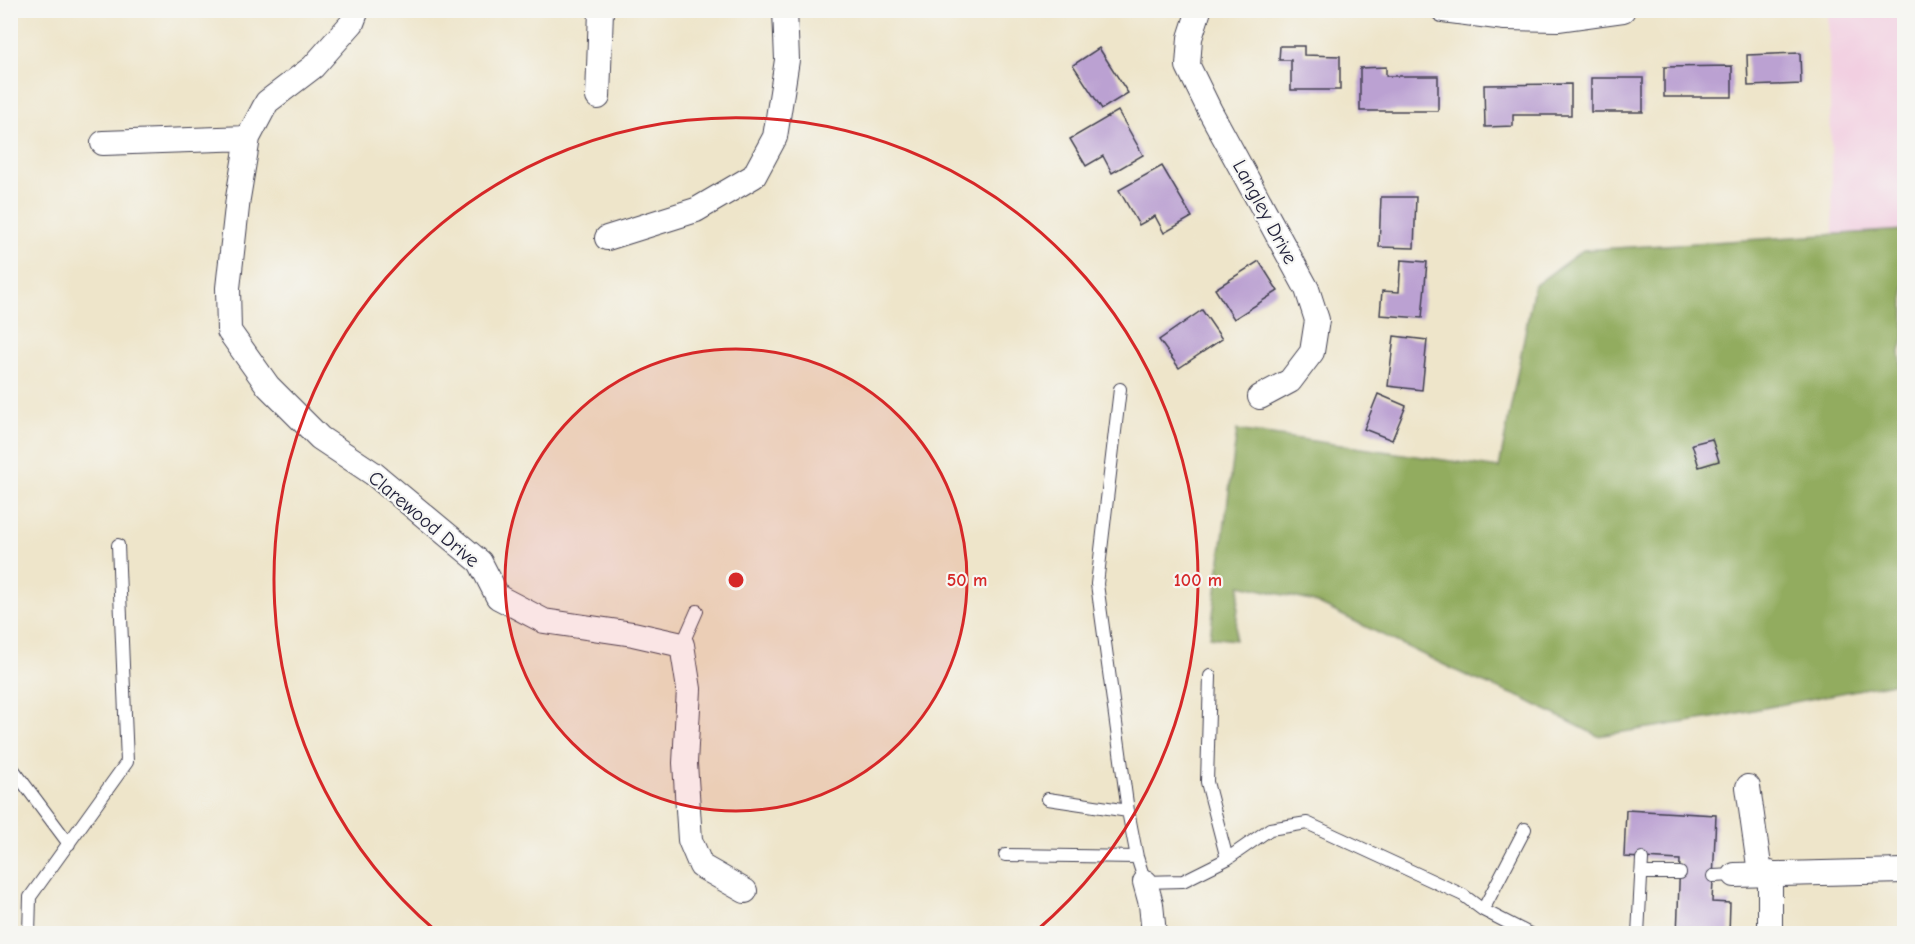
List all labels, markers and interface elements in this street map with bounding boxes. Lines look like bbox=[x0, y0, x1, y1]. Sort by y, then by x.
street label: Langley Drive bbox=[1228, 156, 1302, 268]
street label: Clarewood Drive bbox=[364, 466, 484, 572]
centre of rings bbox=[726, 570, 746, 590]
text: 50 m bbox=[947, 570, 987, 591]
text: 100 m bbox=[1174, 570, 1222, 591]

